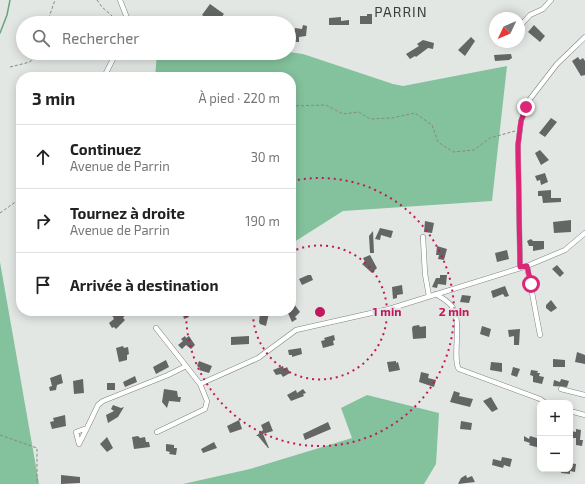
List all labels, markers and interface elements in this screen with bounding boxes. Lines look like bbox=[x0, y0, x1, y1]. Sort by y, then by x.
district label: PARRIN bbox=[374, 3, 428, 20]
north arrow bbox=[489, 12, 525, 48]
search box bbox=[16, 16, 296, 60]
icon: search bbox=[30, 27, 52, 49]
text: Rechercher bbox=[62, 29, 139, 47]
text: 3 min bbox=[32, 88, 75, 108]
text: À pied · 220 m bbox=[199, 90, 280, 106]
route end bbox=[517, 98, 535, 116]
text: Continuez bbox=[70, 140, 141, 158]
icon: ahead bbox=[32, 146, 54, 168]
text: 30 m bbox=[251, 149, 280, 165]
text: Avenue de Parrin bbox=[70, 158, 170, 174]
text: Tournez à droite bbox=[70, 204, 185, 222]
icon: right bbox=[32, 210, 54, 232]
text: 190 m bbox=[245, 213, 280, 229]
text: Avenue de Parrin bbox=[70, 222, 170, 238]
icon: arrive bbox=[32, 274, 54, 296]
route start bbox=[522, 275, 540, 293]
text: Arrivée à destination bbox=[70, 276, 218, 294]
text: 1 min bbox=[373, 304, 401, 318]
text: 2 min bbox=[439, 304, 469, 318]
centre of rings bbox=[313, 305, 327, 319]
map controls bbox=[537, 400, 573, 472]
button: + bbox=[537, 400, 573, 436]
button: − bbox=[537, 436, 573, 472]

